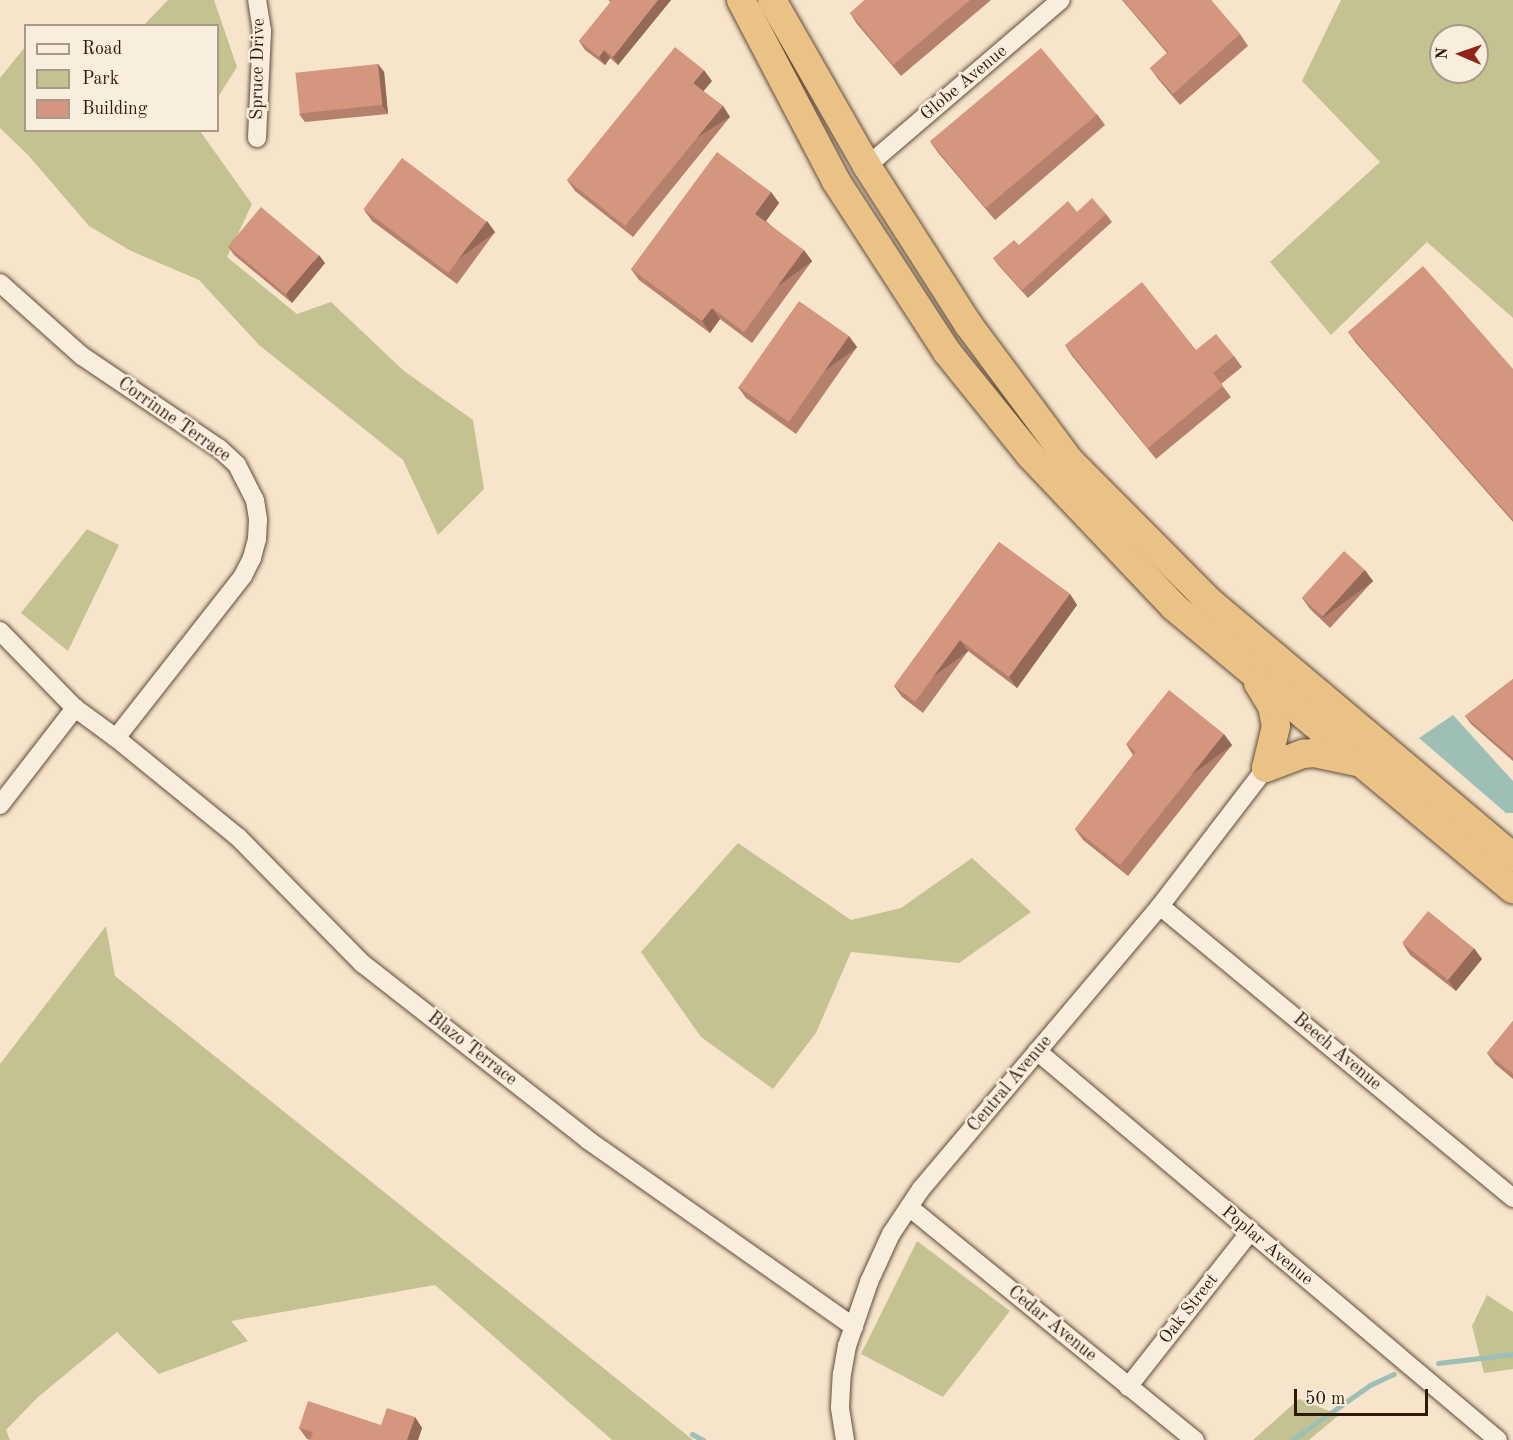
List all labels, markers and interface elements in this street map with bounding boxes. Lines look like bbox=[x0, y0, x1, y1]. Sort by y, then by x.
street label: Spruce Drive bbox=[246, 18, 270, 120]
legend bbox=[24, 24, 219, 132]
north arrow bbox=[1429, 24, 1489, 84]
text: Road bbox=[82, 40, 122, 58]
street label: Globe Avenue bbox=[916, 41, 1012, 125]
text: N bbox=[1435, 47, 1451, 60]
text: Park bbox=[82, 70, 119, 88]
text: Building bbox=[82, 100, 147, 118]
street label: Corrinne Terrace bbox=[113, 373, 235, 467]
street label: Blazo Terrace bbox=[423, 1007, 521, 1091]
street label: Beech Avenue bbox=[1288, 1009, 1386, 1095]
street label: Central Avenue bbox=[963, 1031, 1057, 1137]
street label: Poplar Avenue bbox=[1217, 1201, 1317, 1291]
street label: Oak Street bbox=[1155, 1269, 1223, 1349]
street label: Cedar Avenue bbox=[1003, 1282, 1101, 1366]
scale bar bbox=[1297, 1377, 1430, 1415]
text: 50 m bbox=[1305, 1390, 1345, 1408]

